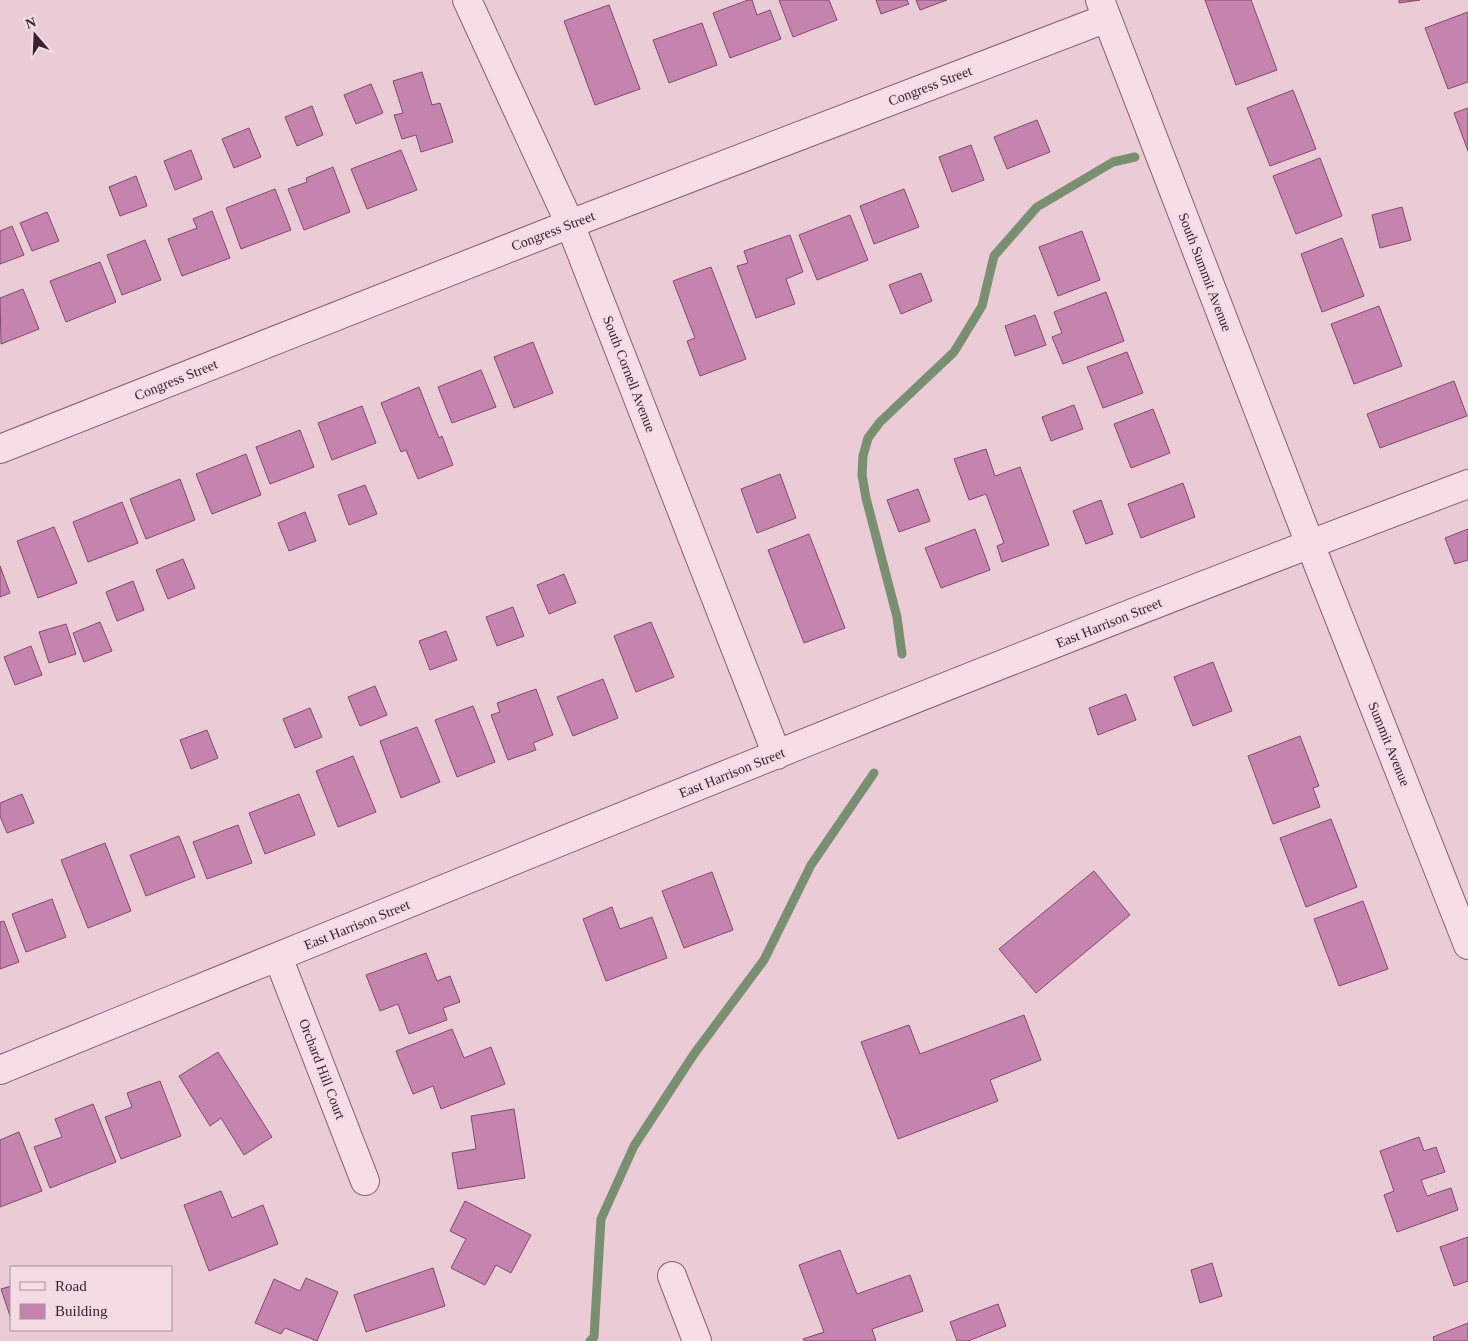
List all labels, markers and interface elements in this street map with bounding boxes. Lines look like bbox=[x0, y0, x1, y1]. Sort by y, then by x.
north arrow bbox=[10, 10, 60, 60]
text: N bbox=[24, 14, 38, 32]
street label: Congress Street bbox=[886, 63, 974, 109]
street label: Congress Street bbox=[509, 208, 597, 254]
street label: South Summit Avenue bbox=[1175, 211, 1235, 333]
street label: South Cornell Avenue bbox=[600, 314, 658, 434]
street label: Congress Street bbox=[132, 356, 220, 403]
street label: East Harrison Street bbox=[1054, 595, 1164, 651]
street label: Summit Avenue bbox=[1365, 700, 1413, 788]
street label: East Harrison Street bbox=[677, 745, 787, 801]
street label: East Harrison Street bbox=[302, 897, 412, 953]
street label: Orchard Hill Court bbox=[296, 1017, 348, 1122]
legend bbox=[10, 1266, 172, 1331]
text: Road bbox=[55, 1278, 87, 1294]
text: Building bbox=[55, 1303, 108, 1319]

